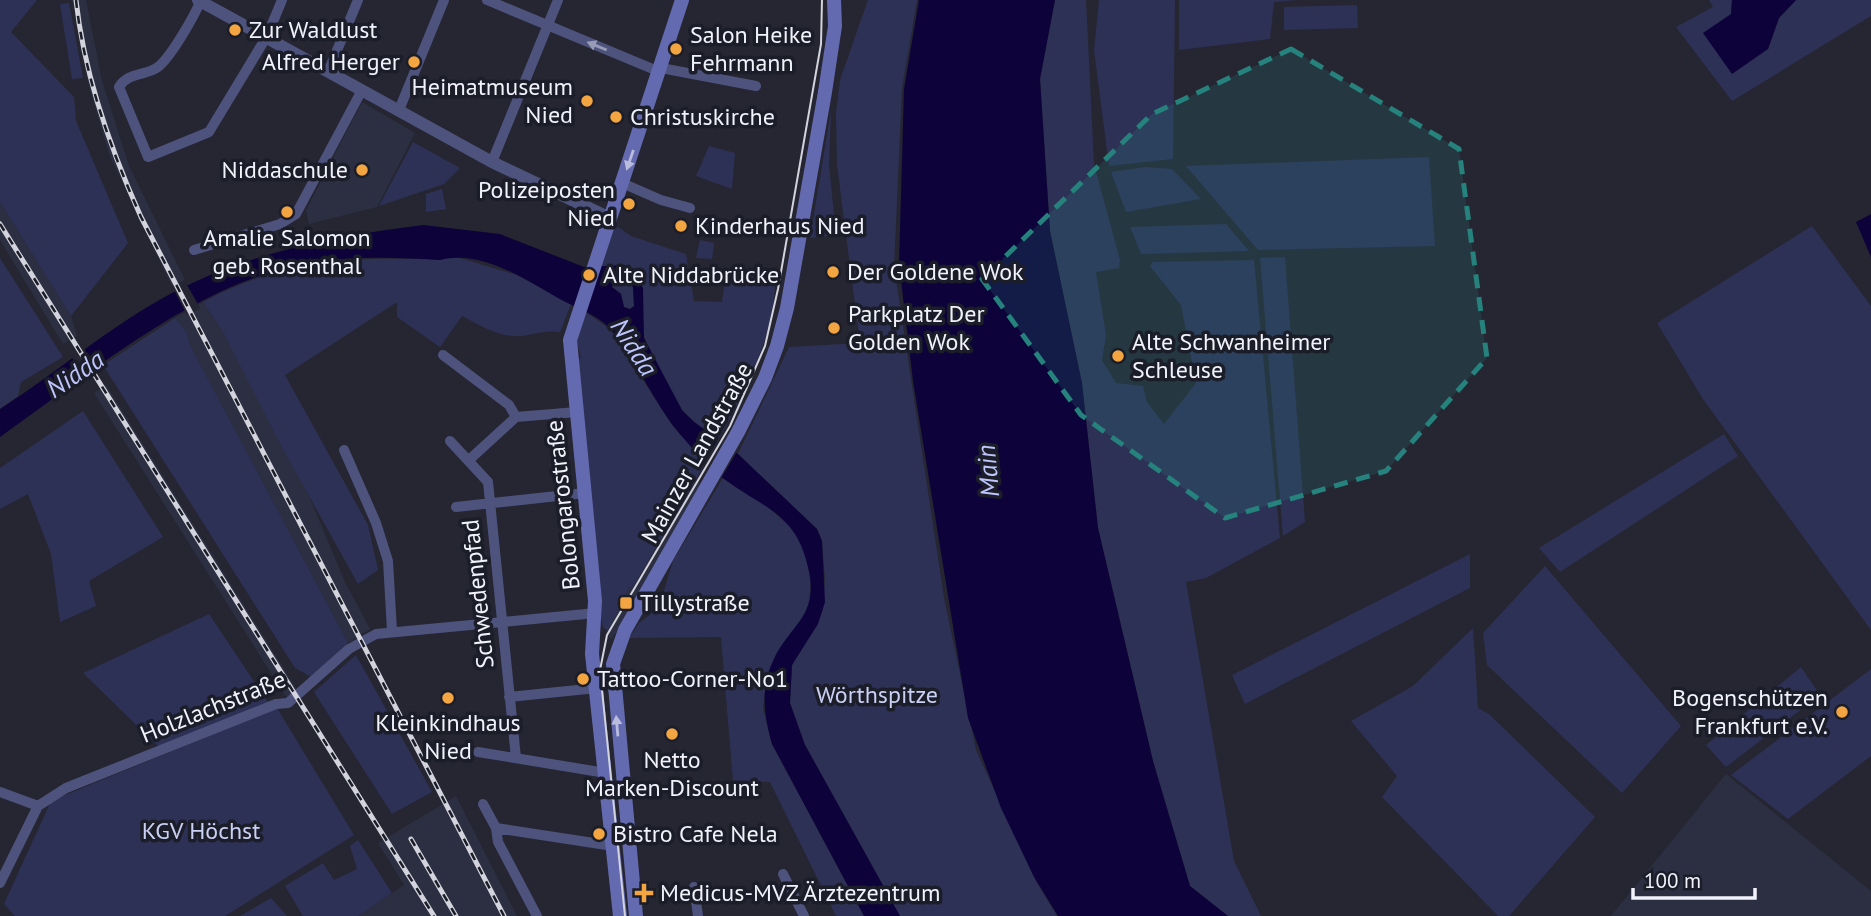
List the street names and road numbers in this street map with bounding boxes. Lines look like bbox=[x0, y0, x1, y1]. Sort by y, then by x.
street label: Mainzer Landstraße bbox=[634, 357, 759, 549]
street label: Bolongarostraße bbox=[538, 419, 587, 591]
street label: Schwedenpfad bbox=[454, 518, 501, 670]
street label: Holzlachstraße bbox=[135, 663, 290, 750]

